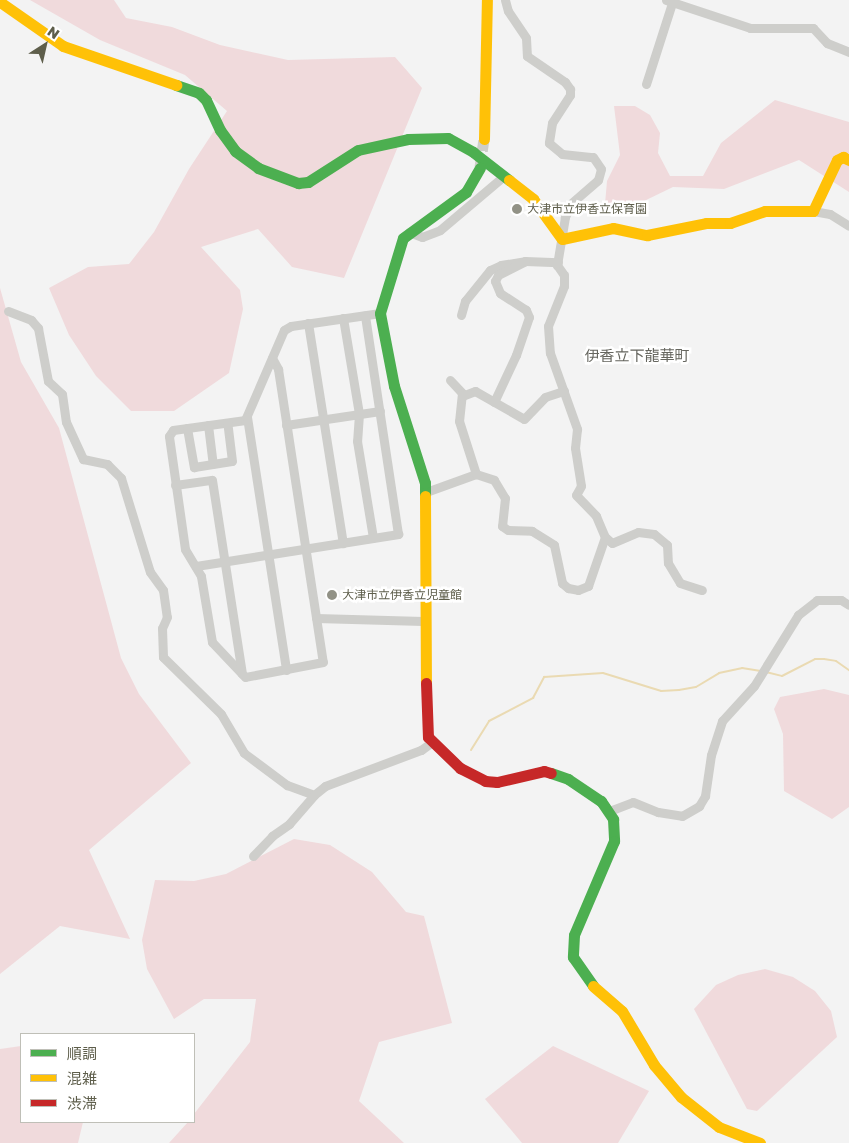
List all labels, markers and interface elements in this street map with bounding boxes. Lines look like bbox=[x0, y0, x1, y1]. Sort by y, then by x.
north arrow bbox=[20, 20, 70, 70]
text: N bbox=[45, 22, 63, 42]
place label: 大津市立伊香立保育園 bbox=[527, 202, 647, 216]
marker: 大津市立伊香立保育園 bbox=[511, 203, 523, 215]
district label: 伊香立下龍華町 bbox=[585, 347, 689, 365]
place label: 大津市立伊香立児童館 bbox=[342, 588, 462, 602]
marker: 大津市立伊香立児童館 bbox=[326, 589, 338, 601]
legend bbox=[20, 1033, 195, 1123]
text: 順調 bbox=[67, 1044, 97, 1062]
text: 混雑 bbox=[67, 1069, 97, 1087]
text: 渋滞 bbox=[67, 1094, 97, 1112]

